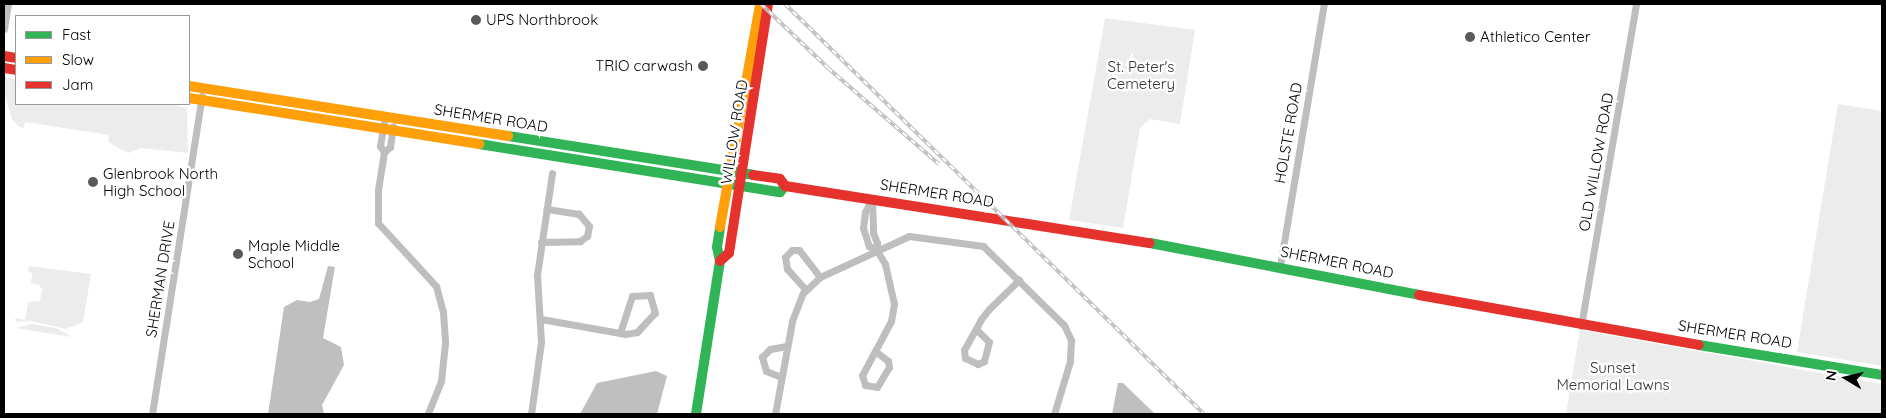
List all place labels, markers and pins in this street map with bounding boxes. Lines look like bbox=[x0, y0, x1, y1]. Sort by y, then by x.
place label: UPS Northbrook bbox=[486, 11, 598, 29]
marker: UPS Northbrook bbox=[470, 14, 482, 26]
place label: Athletico Center bbox=[1480, 28, 1590, 46]
marker: Athletico Center bbox=[1464, 31, 1476, 43]
place label: TRIO carwash bbox=[595, 57, 693, 75]
marker: TRIO carwash bbox=[697, 60, 709, 72]
place label: Glenbrook North High School bbox=[103, 164, 218, 199]
marker: Glenbrook North High School bbox=[87, 176, 99, 188]
place label: Maple Middle School bbox=[248, 236, 340, 271]
marker: Maple Middle School bbox=[232, 248, 244, 260]

